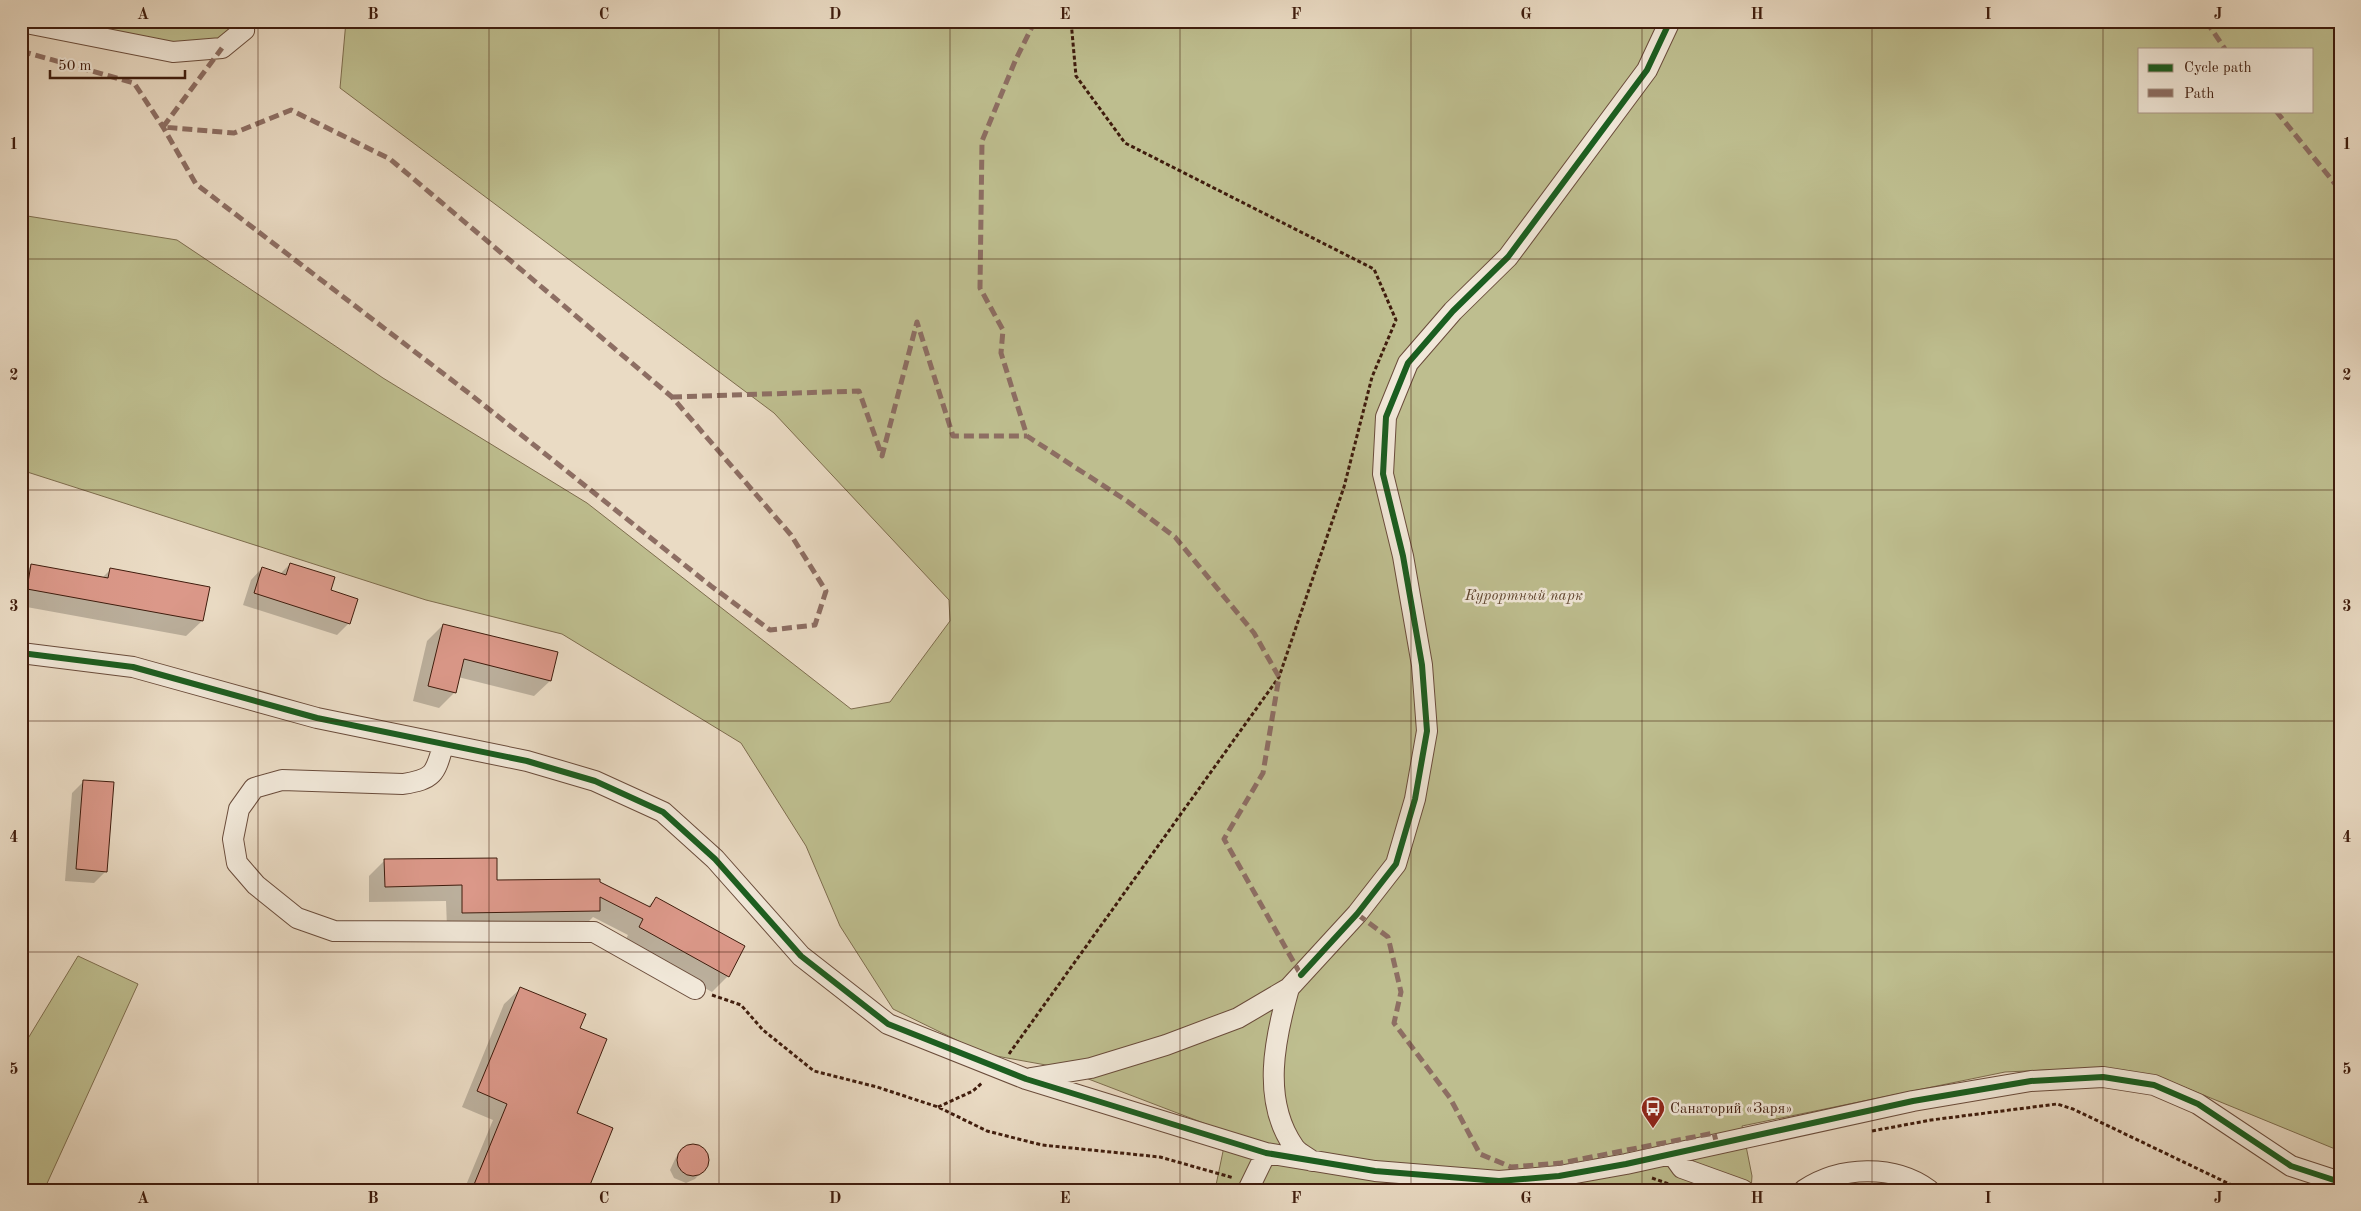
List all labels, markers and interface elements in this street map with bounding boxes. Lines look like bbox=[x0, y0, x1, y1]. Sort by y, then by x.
text: A bbox=[137, 7, 149, 23]
text: B bbox=[367, 7, 379, 23]
text: C bbox=[599, 7, 609, 23]
text: D bbox=[829, 7, 841, 23]
text: E bbox=[1059, 7, 1071, 23]
text: F bbox=[1291, 7, 1302, 23]
text: G bbox=[1520, 7, 1532, 23]
text: H bbox=[1750, 7, 1764, 23]
text: I bbox=[1984, 7, 1992, 23]
text: J bbox=[2214, 7, 2223, 23]
scale bar bbox=[50, 48, 185, 80]
legend bbox=[2138, 48, 2314, 112]
text: 50 m bbox=[58, 59, 92, 74]
text: Cycle path bbox=[2184, 61, 2252, 76]
text: Path bbox=[2184, 87, 2214, 102]
text: 1 bbox=[9, 137, 19, 153]
text: 1 bbox=[2342, 137, 2352, 153]
text: 2 bbox=[9, 368, 19, 384]
text: 2 bbox=[2342, 368, 2352, 384]
park label: Курортный парк bbox=[1464, 589, 1583, 604]
text: 3 bbox=[9, 599, 19, 615]
text: 3 bbox=[2342, 599, 2352, 615]
text: 4 bbox=[9, 830, 19, 846]
text: 4 bbox=[2342, 830, 2352, 846]
text: 5 bbox=[9, 1062, 19, 1078]
text: 5 bbox=[2342, 1062, 2352, 1078]
bus stop icon: Санаторий «Заря» bbox=[1640, 1095, 1666, 1129]
place label: Санаторий «Заря» bbox=[1670, 1102, 1792, 1117]
text: A bbox=[137, 1191, 149, 1207]
text: B bbox=[367, 1191, 379, 1207]
text: C bbox=[599, 1191, 609, 1207]
text: D bbox=[829, 1191, 841, 1207]
text: E bbox=[1059, 1191, 1071, 1207]
text: F bbox=[1291, 1191, 1302, 1207]
text: G bbox=[1520, 1191, 1532, 1207]
text: H bbox=[1750, 1191, 1764, 1207]
text: I bbox=[1984, 1191, 1992, 1207]
text: J bbox=[2214, 1191, 2223, 1207]

